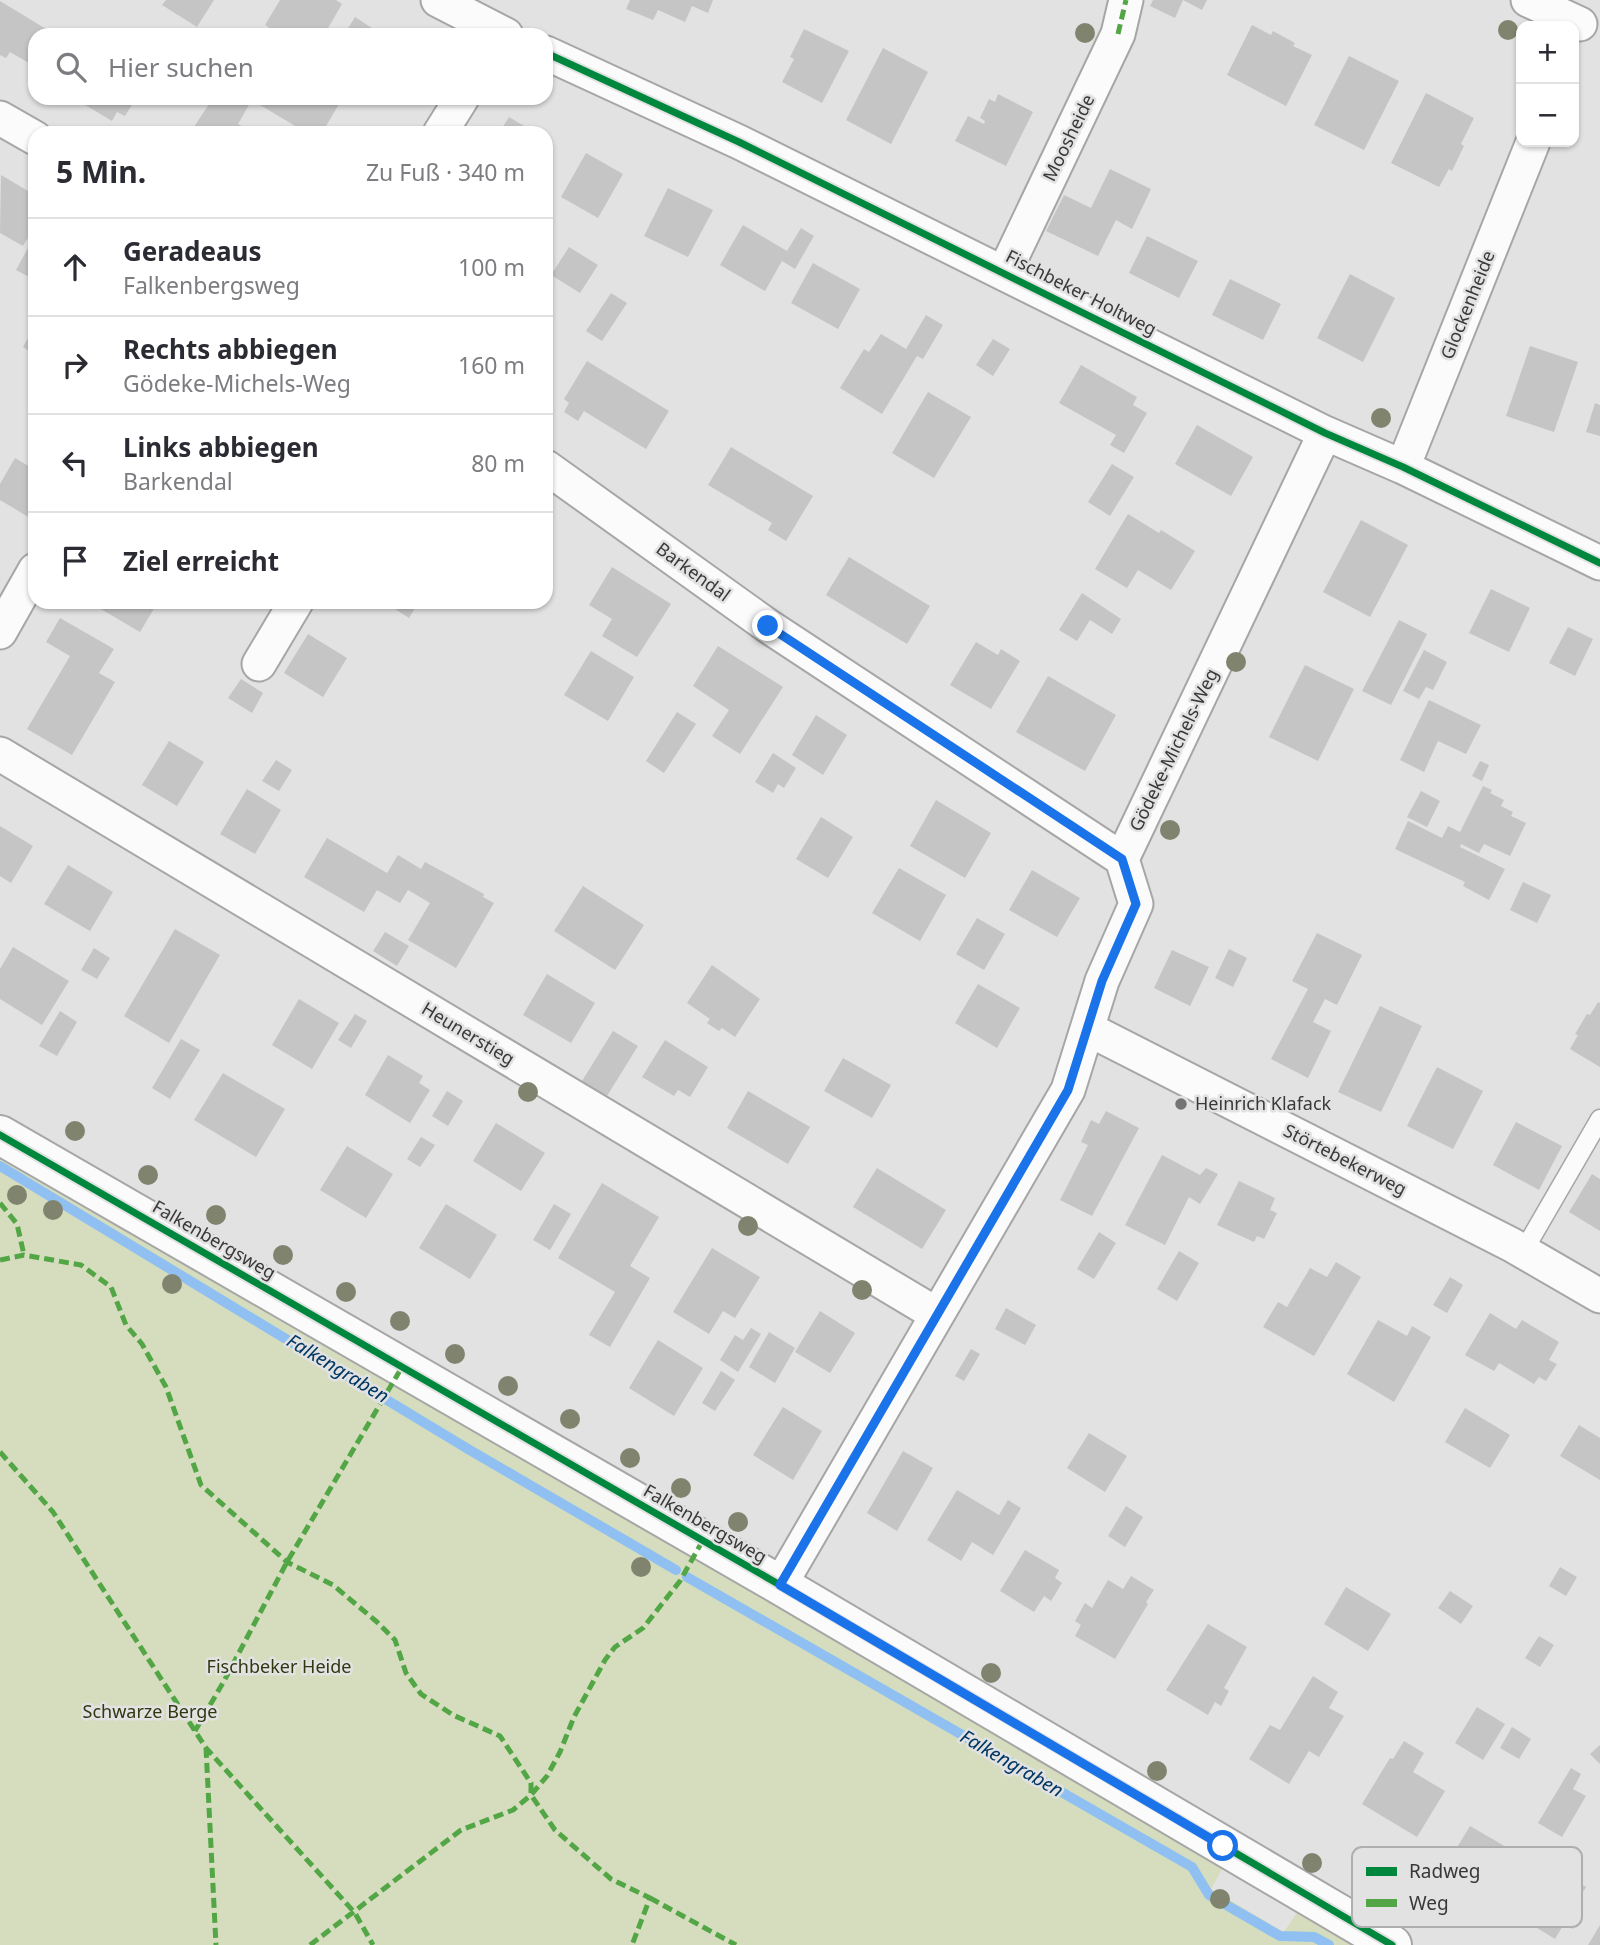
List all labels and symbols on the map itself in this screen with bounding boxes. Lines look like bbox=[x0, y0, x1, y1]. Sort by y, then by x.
street label: Moosheide bbox=[1037, 90, 1099, 185]
street label: Fischbeker Holtweg bbox=[1002, 244, 1161, 341]
street label: Glockenheide bbox=[1434, 247, 1500, 363]
street label: Barkendal bbox=[652, 536, 735, 606]
route end bbox=[752, 610, 783, 641]
street label: Gödeke-Michels-Weg bbox=[1123, 664, 1223, 835]
street label: Heunerstieg bbox=[418, 996, 519, 1070]
place label: Heinrich Klafack bbox=[1195, 1091, 1332, 1115]
marker: Heinrich Klafack bbox=[1173, 1096, 1189, 1112]
street label: Störtebekerweg bbox=[1280, 1118, 1411, 1200]
street label: Falkenbergsweg bbox=[149, 1194, 280, 1284]
water label: Falkengraben bbox=[282, 1327, 394, 1409]
street label: Falkenbergsweg bbox=[640, 1478, 771, 1568]
park label: Fischbeker Heide bbox=[207, 1654, 351, 1678]
park label: Schwarze Berge bbox=[83, 1699, 217, 1723]
water label: Falkengraben bbox=[956, 1723, 1068, 1803]
route start bbox=[1207, 1830, 1238, 1861]
legend bbox=[1352, 1847, 1582, 1927]
text: Radweg bbox=[1409, 1858, 1481, 1884]
text: Weg bbox=[1409, 1890, 1449, 1916]

